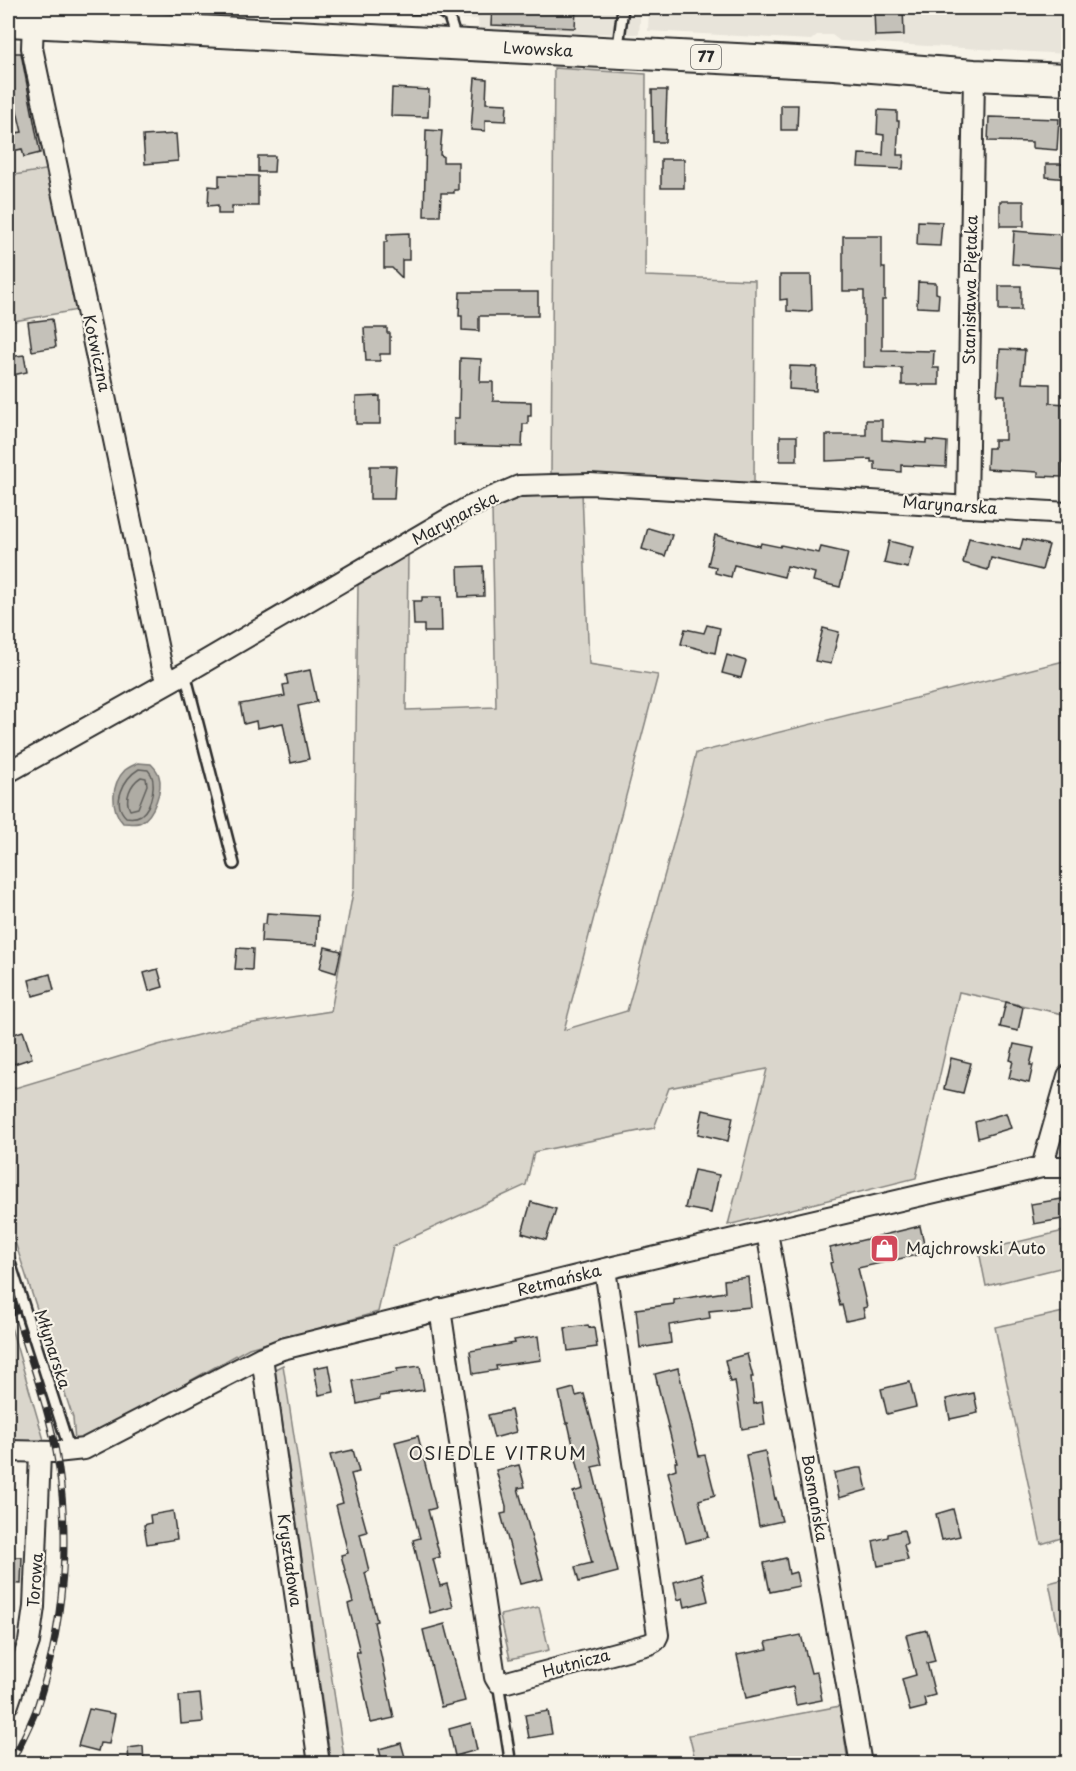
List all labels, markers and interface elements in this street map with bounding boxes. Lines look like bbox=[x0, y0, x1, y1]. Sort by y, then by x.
street label: Lwowska bbox=[502, 34, 574, 62]
road number: 77 bbox=[691, 45, 721, 69]
street label: Stanisława Piętaka bbox=[956, 215, 982, 365]
street label: Kotwiczna bbox=[78, 312, 118, 394]
street label: Marynarska bbox=[407, 484, 502, 550]
street label: Marynarska bbox=[902, 489, 998, 519]
shop icon: Majchrowski Auto bbox=[869, 1232, 901, 1264]
place label: Majchrowski Auto bbox=[906, 1235, 1046, 1259]
street label: Retmańska bbox=[514, 1257, 603, 1301]
street label: Młynarska bbox=[30, 1306, 78, 1391]
district label: OSIEDLE VITRUM bbox=[409, 1439, 587, 1466]
street label: Bosmańska bbox=[796, 1452, 835, 1543]
street label: Kryształowa bbox=[273, 1512, 309, 1608]
street label: Torowa bbox=[20, 1552, 48, 1608]
street label: Hutnicza bbox=[539, 1642, 612, 1683]

